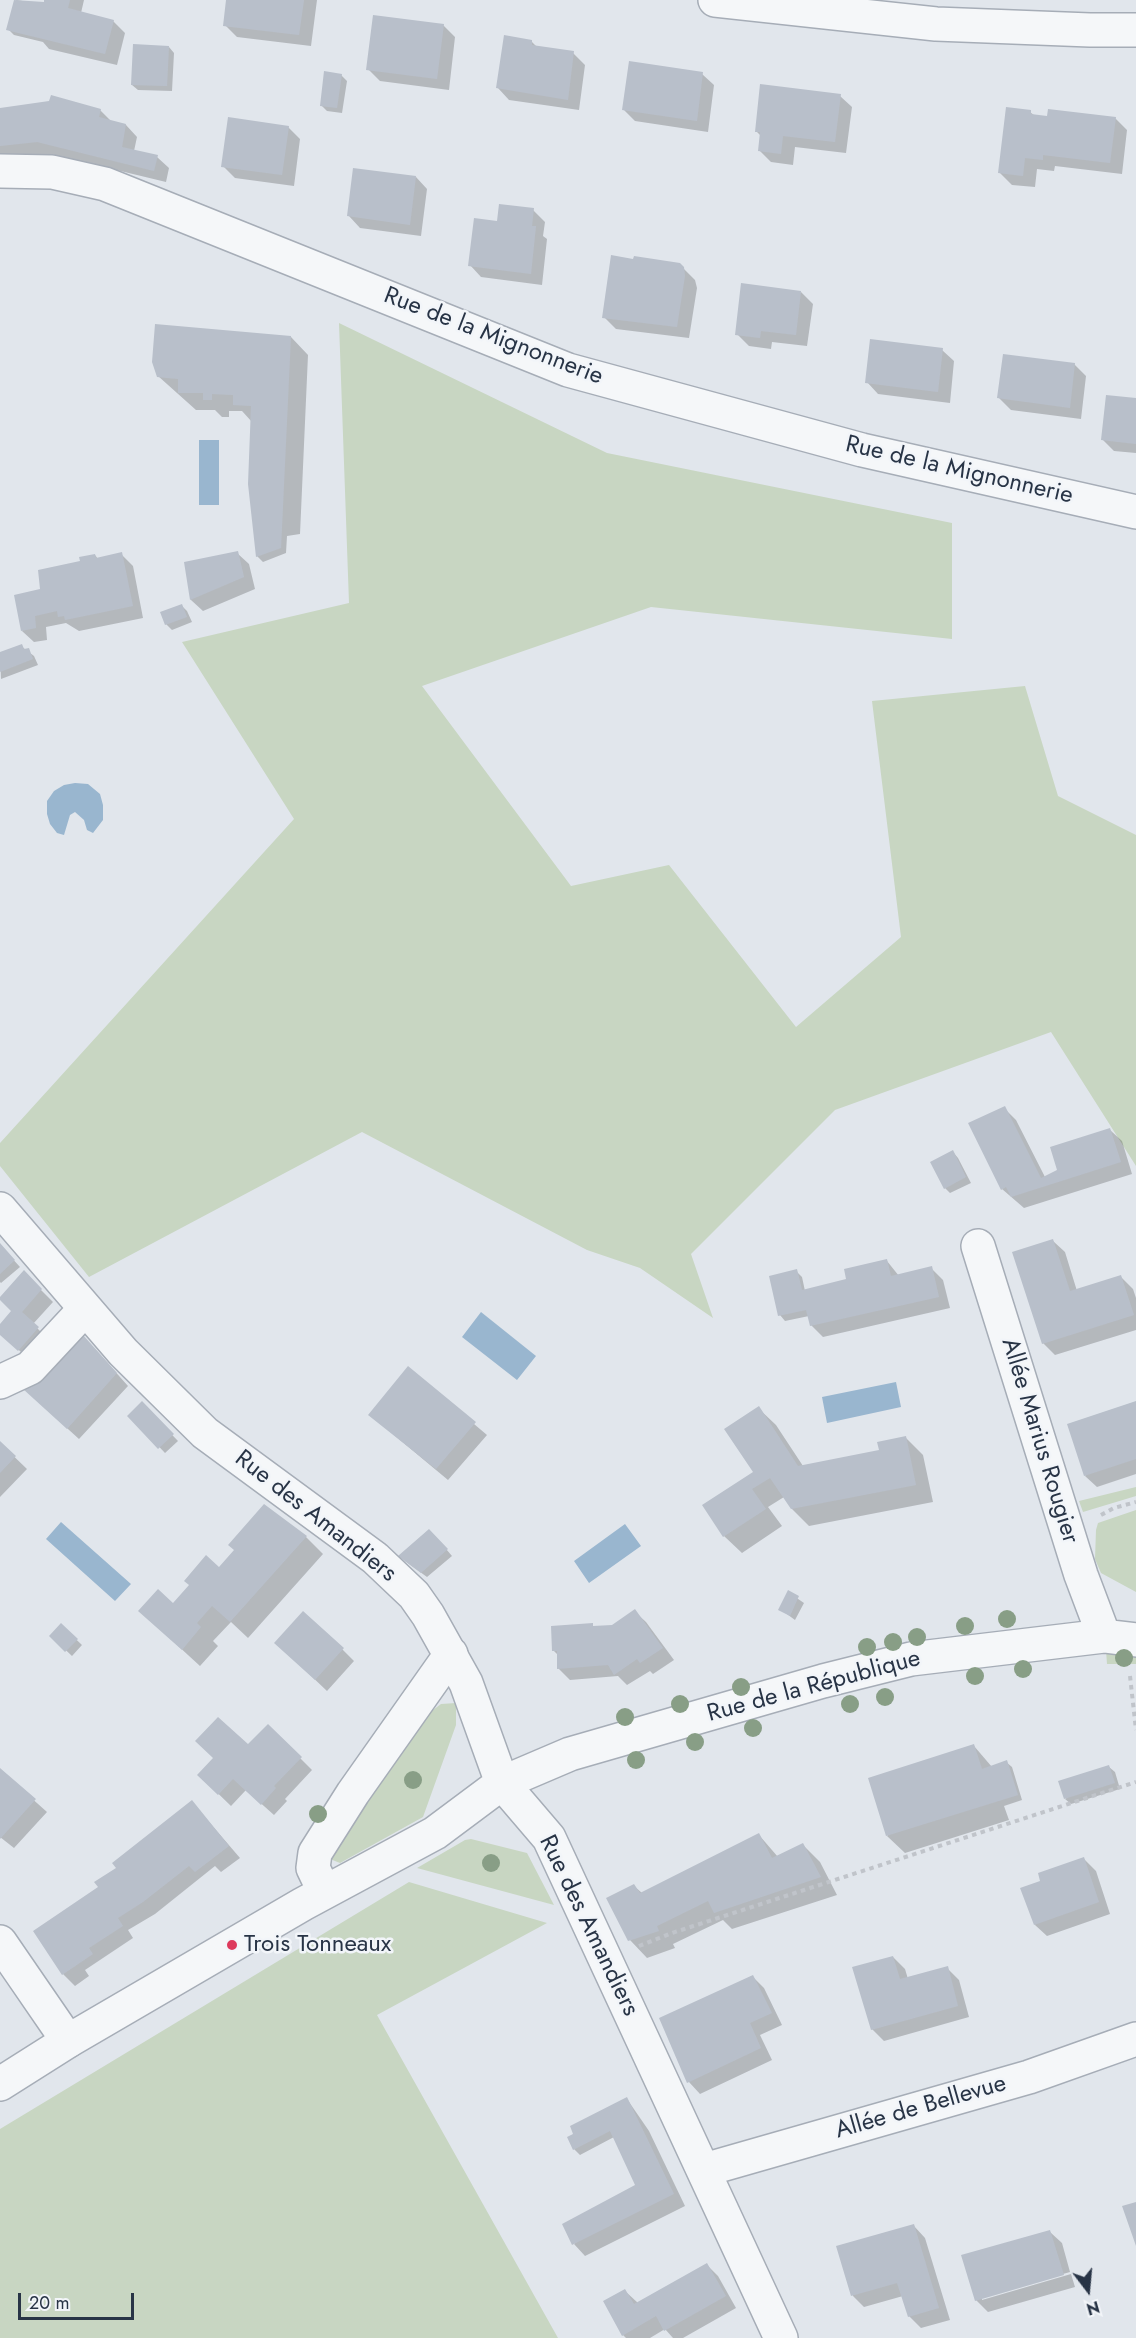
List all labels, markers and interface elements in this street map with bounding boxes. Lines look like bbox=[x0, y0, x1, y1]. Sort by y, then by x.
street label: Rue de la Mignonnerie bbox=[379, 282, 607, 392]
street label: Rue de la Mignonnerie bbox=[842, 431, 1076, 511]
street label: Allée Marius Rougier bbox=[994, 1335, 1084, 1547]
street label: Rue des Amandiers bbox=[228, 1445, 402, 1589]
street label: Rue de la République bbox=[704, 1645, 924, 1729]
street label: Rue des Amandiers bbox=[532, 1831, 644, 2021]
place label: Trois Tonneaux bbox=[244, 1931, 391, 1959]
marker: Trois Tonneaux bbox=[225, 1938, 239, 1952]
street label: Allée de Bellevue bbox=[832, 2070, 1010, 2146]
north arrow bbox=[1058, 2260, 1118, 2320]
scale bar bbox=[21, 2281, 136, 2319]
text: 20 m bbox=[29, 2290, 69, 2316]
text: N bbox=[1084, 2295, 1102, 2321]

